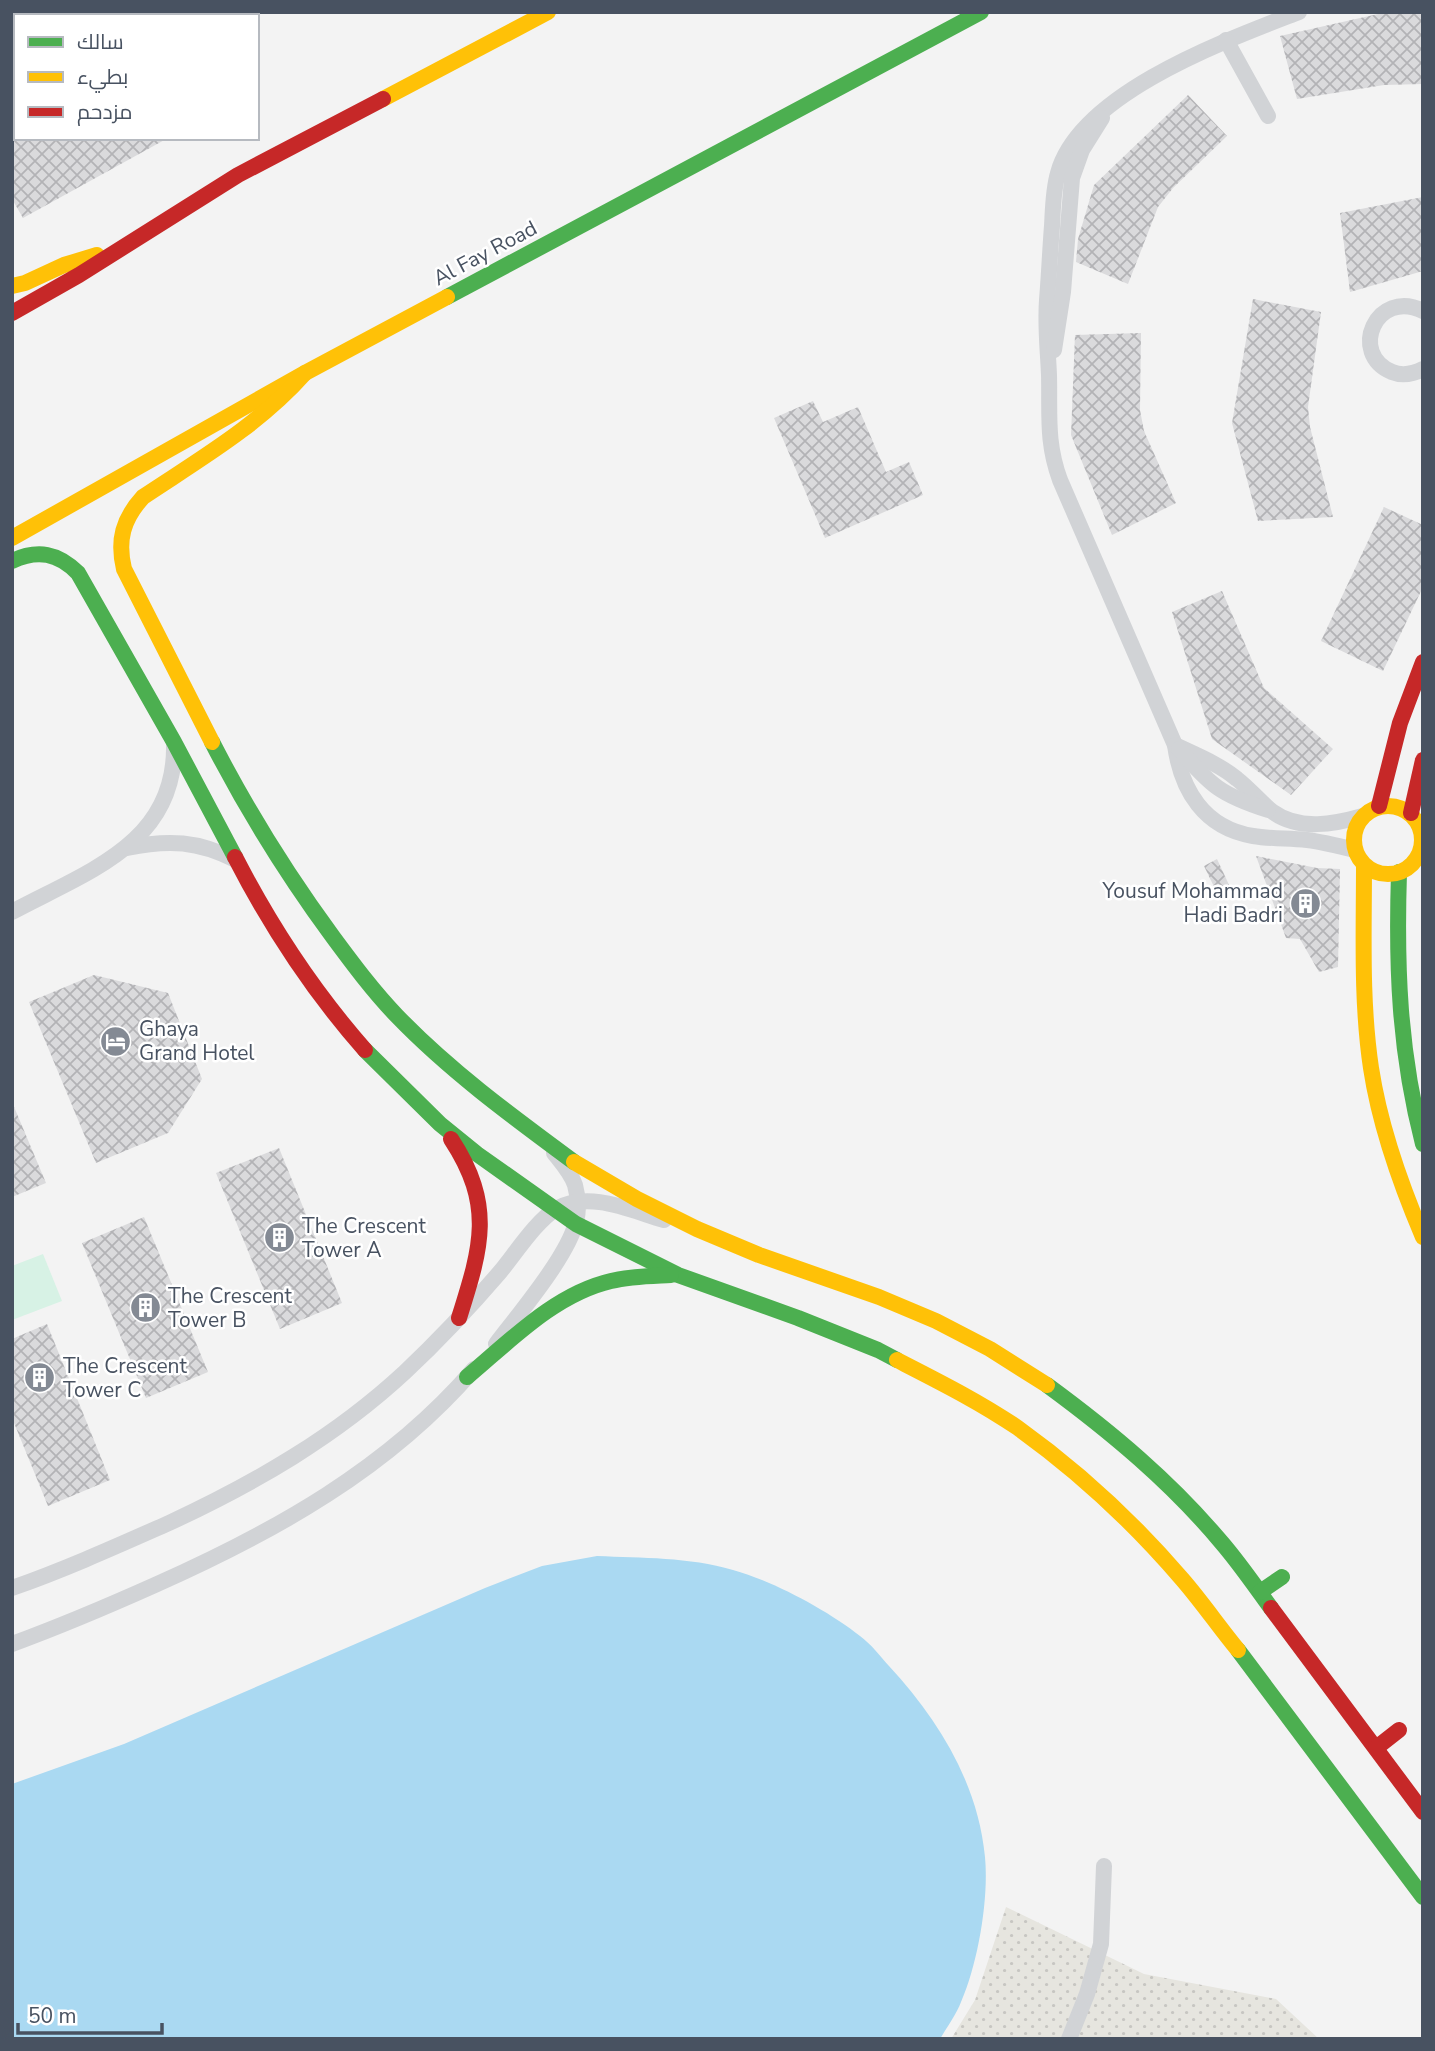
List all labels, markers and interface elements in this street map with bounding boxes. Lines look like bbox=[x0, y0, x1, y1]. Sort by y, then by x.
legend bbox=[14, 14, 259, 140]
text: سالك bbox=[77, 28, 124, 56]
text: بطيء bbox=[77, 63, 128, 93]
text: مزدحم bbox=[77, 98, 132, 126]
street label: Al Fay Road bbox=[428, 214, 542, 292]
place label: Yousuf Mohammad Hadi Badri bbox=[1101, 877, 1283, 929]
building icon: Yousuf Mohammad Hadi Badri bbox=[1289, 886, 1323, 920]
place label: Ghaya Grand Hotel bbox=[139, 1015, 255, 1067]
hotel icon: Ghaya Grand Hotel bbox=[99, 1024, 133, 1058]
place label: The Crescent Tower A bbox=[302, 1212, 427, 1264]
building icon: The Crescent Tower A bbox=[262, 1221, 296, 1255]
place label: The Crescent Tower B bbox=[168, 1282, 293, 1334]
building icon: The Crescent Tower B bbox=[128, 1291, 162, 1325]
place label: The Crescent Tower C bbox=[63, 1352, 188, 1404]
building icon: The Crescent Tower C bbox=[23, 1361, 57, 1395]
scale bar bbox=[18, 1992, 161, 2036]
text: 50 m bbox=[28, 2002, 77, 2030]

